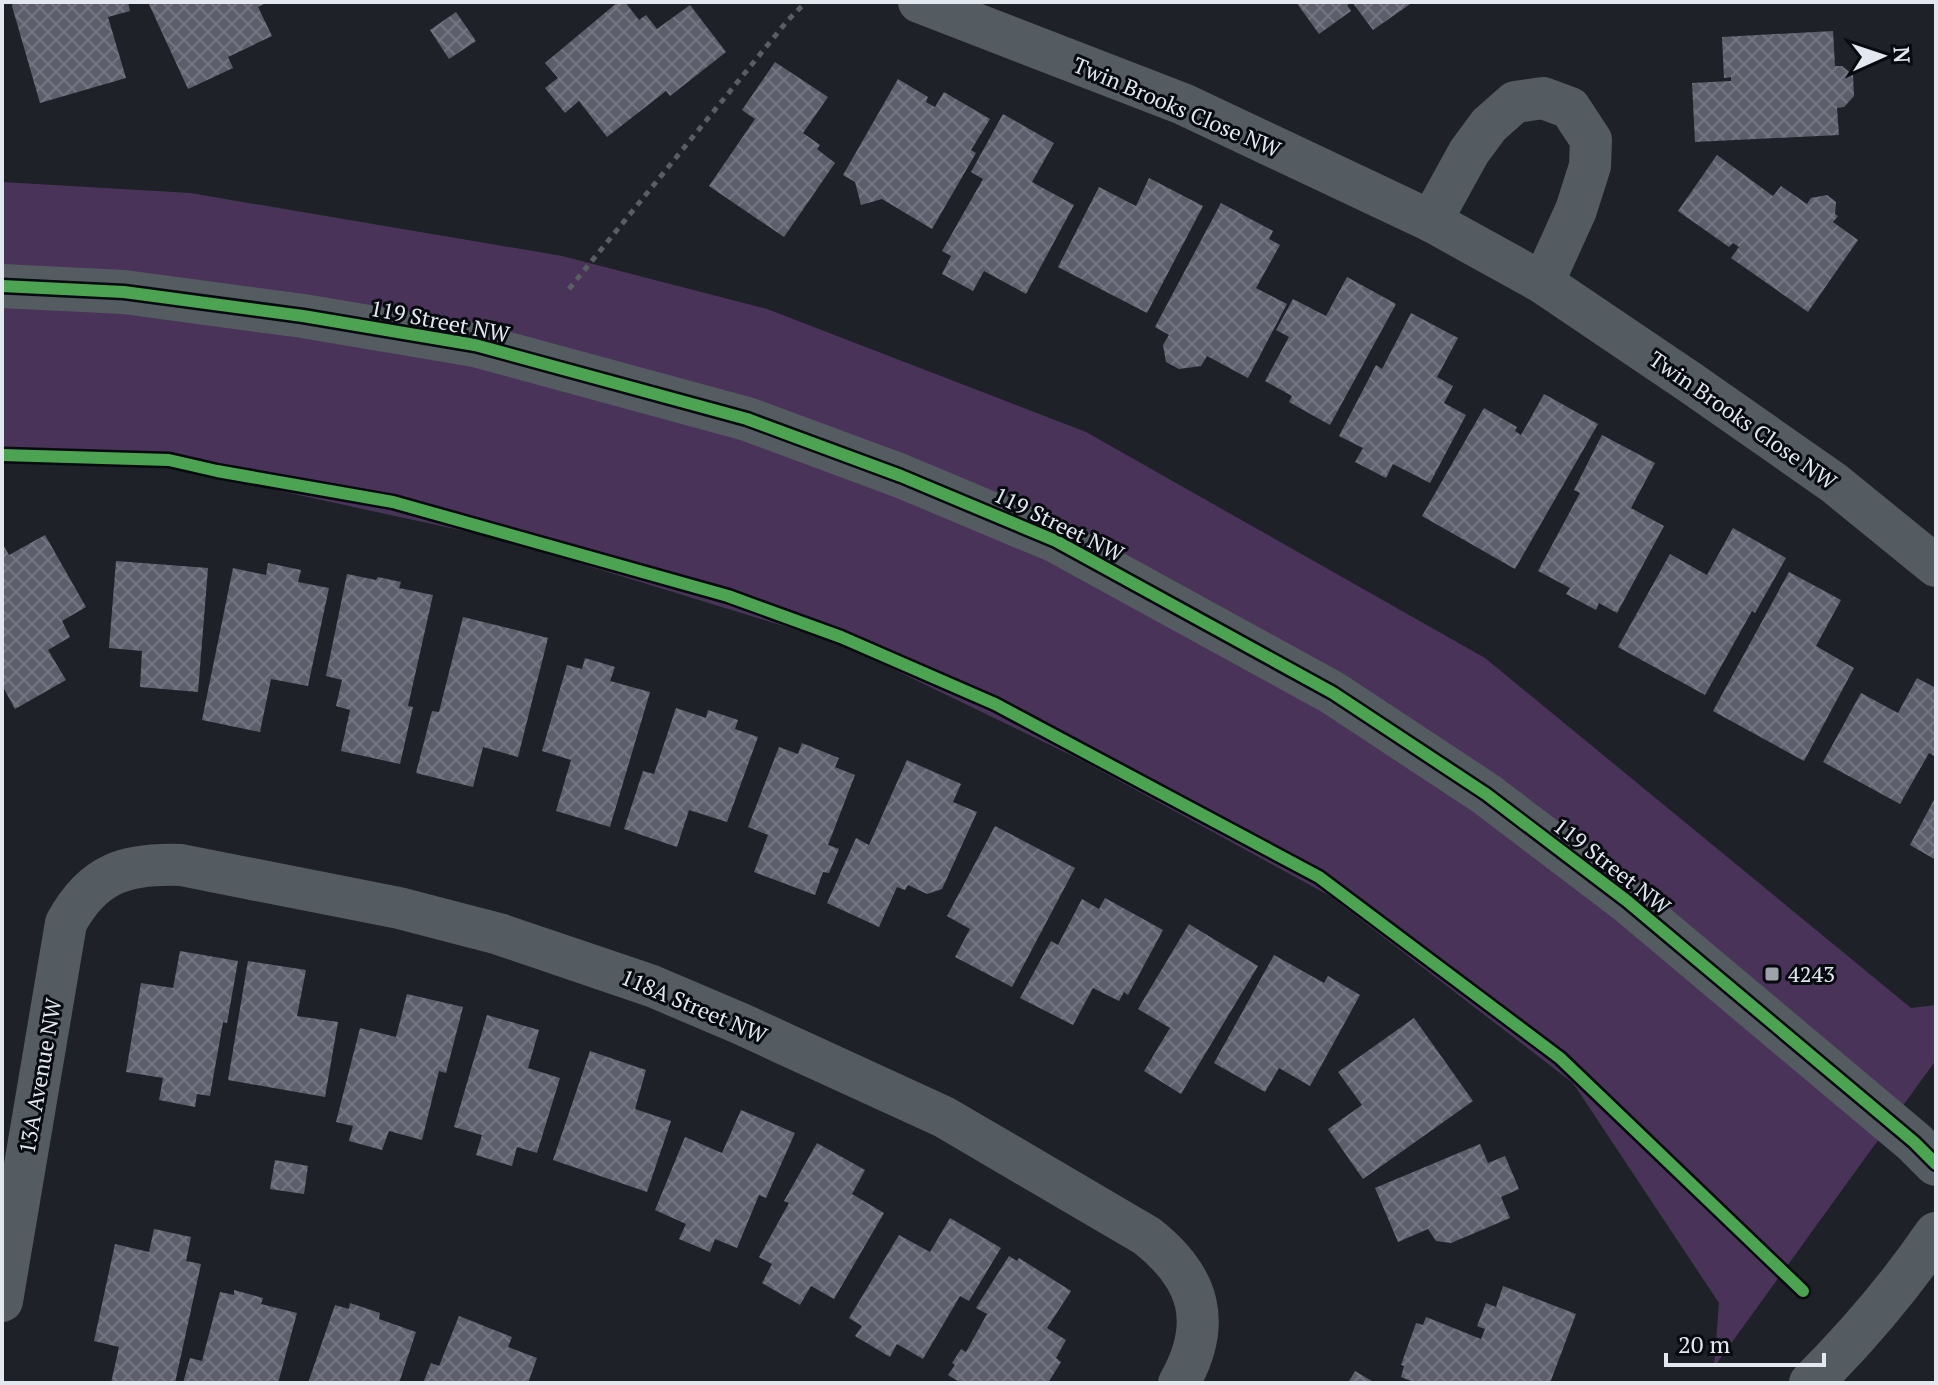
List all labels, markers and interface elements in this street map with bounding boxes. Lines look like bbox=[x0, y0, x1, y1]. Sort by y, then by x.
north arrow bbox=[1842, 16, 1922, 96]
text: N bbox=[1888, 46, 1917, 64]
street label: Twin Brooks Close NW bbox=[1069, 50, 1286, 164]
street label: 119 Street NW bbox=[368, 293, 513, 348]
street label: Twin Brooks Close NW bbox=[1644, 344, 1843, 496]
street label: 119 Street NW bbox=[989, 480, 1129, 568]
street label: 119 Street NW bbox=[1548, 811, 1677, 921]
place label: 4243 bbox=[1788, 959, 1835, 988]
street label: 118A Street NW bbox=[617, 962, 772, 1050]
marker: 4243 bbox=[1763, 965, 1781, 983]
street label: 13A Avenue NW bbox=[12, 996, 67, 1156]
scale bar bbox=[1666, 1317, 1824, 1367]
text: 20 m bbox=[1678, 1328, 1730, 1360]

